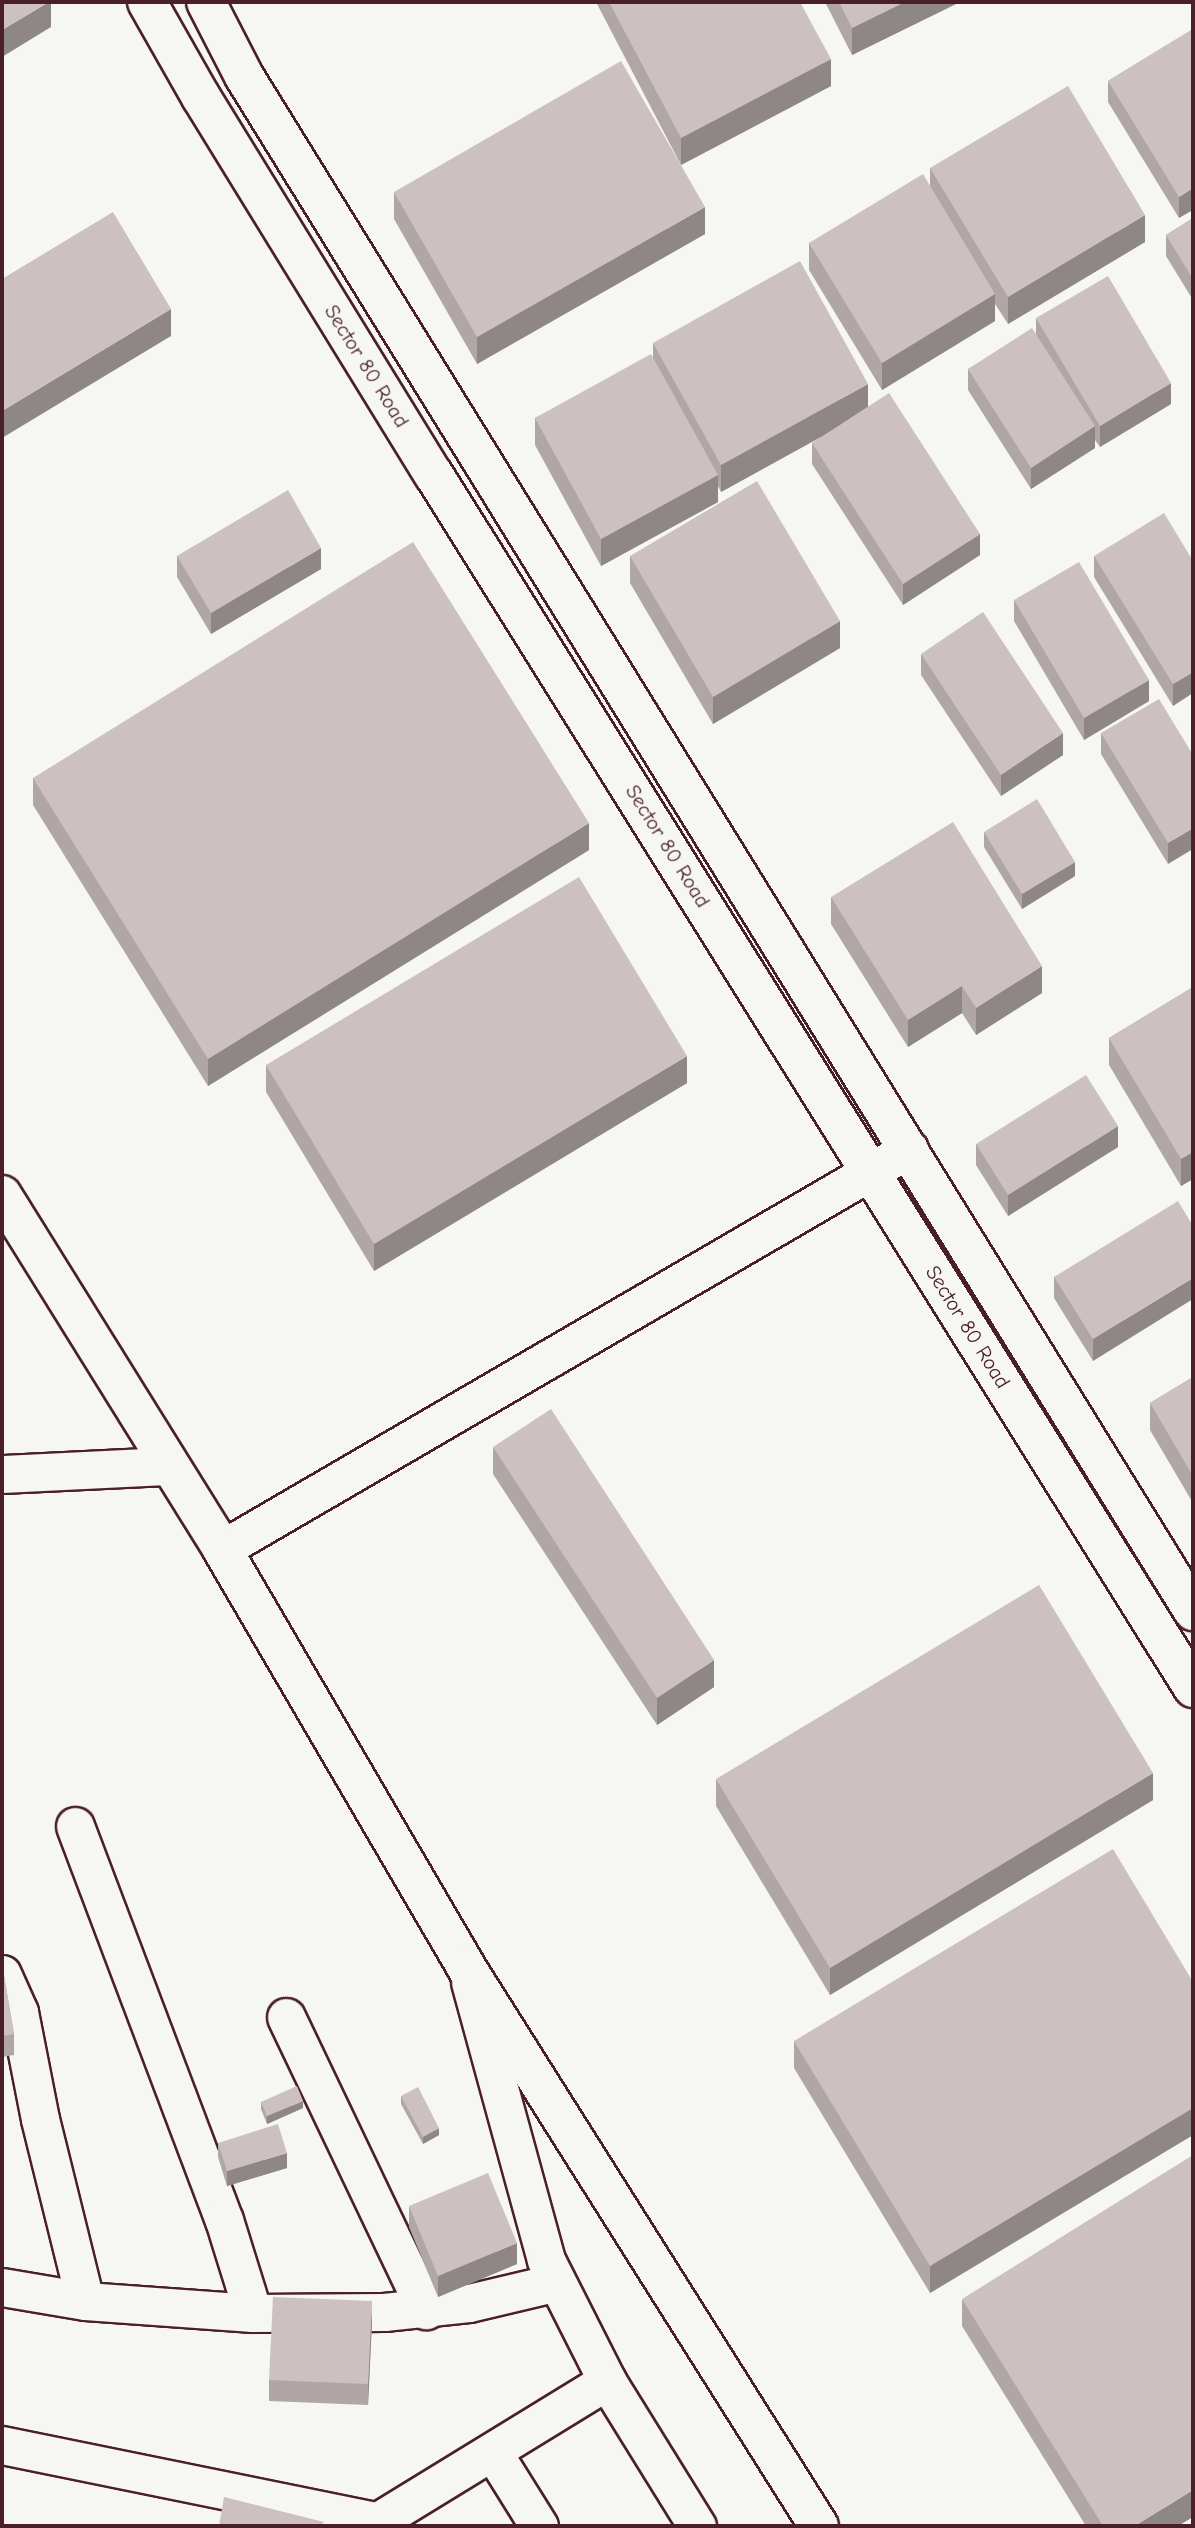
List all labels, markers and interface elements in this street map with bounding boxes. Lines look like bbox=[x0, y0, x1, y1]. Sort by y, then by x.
street label: Sector 80 Road bbox=[319, 300, 415, 432]
street label: Sector 80 Road bbox=[620, 780, 716, 912]
street label: Sector 80 Road bbox=[920, 1261, 1016, 1393]

